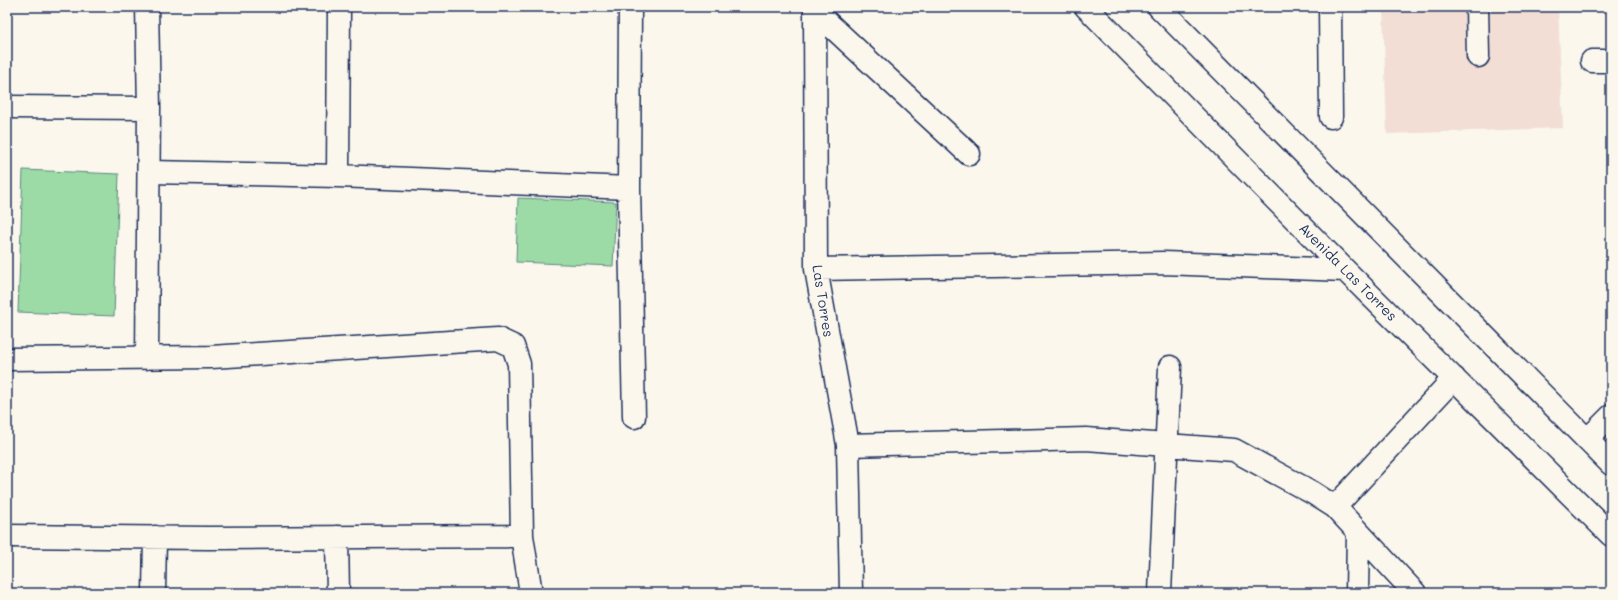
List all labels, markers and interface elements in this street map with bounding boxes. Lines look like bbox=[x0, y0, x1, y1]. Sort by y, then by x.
street label: Avenida Las Torres bbox=[1295, 218, 1402, 325]
street label: Las Torres bbox=[808, 263, 839, 338]

